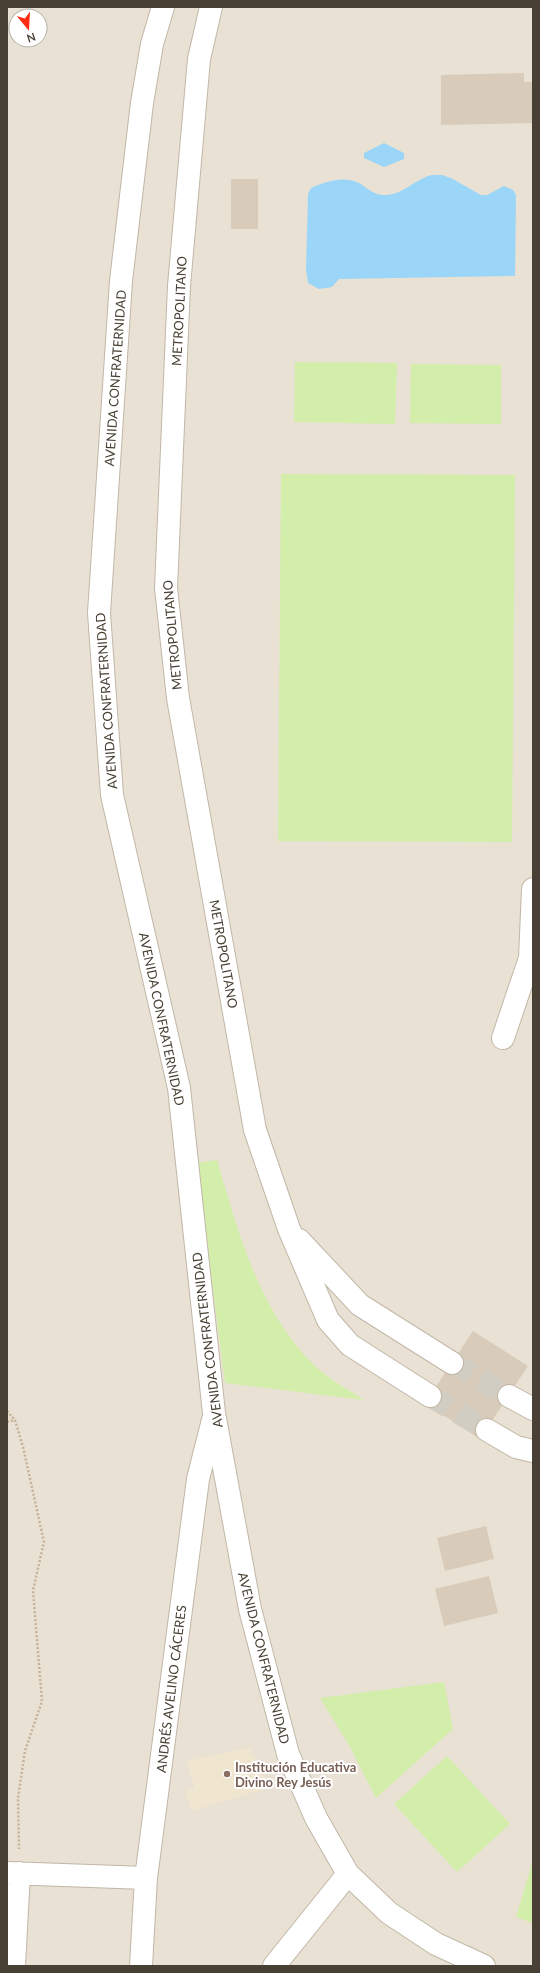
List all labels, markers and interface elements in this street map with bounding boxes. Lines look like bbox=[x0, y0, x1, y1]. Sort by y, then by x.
north arrow bbox=[8, 8, 48, 48]
text: N bbox=[25, 30, 37, 45]
street label: METROPOLITANO bbox=[168, 256, 190, 366]
street label: AVENIDA CONFRATERNIDAD bbox=[101, 289, 129, 467]
street label: METROPOLITANO bbox=[159, 579, 185, 691]
street label: AVENIDA CONFRATERNIDAD bbox=[92, 612, 120, 790]
street label: METROPOLITANO bbox=[207, 898, 241, 1010]
street label: AVENIDA CONFRATERNIDAD bbox=[136, 931, 188, 1107]
street label: AVENIDA CONFRATERNIDAD bbox=[188, 1251, 226, 1429]
street label: AVENIDA CONFRATERNIDAD bbox=[235, 1570, 293, 1746]
street label: ANDRÉS AVELINO CÁCERES bbox=[153, 1604, 189, 1774]
place label: Institución Educativa Divino Rey Jesús bbox=[235, 1759, 356, 1790]
marker: Institución Educativa Divino Rey Jesús bbox=[222, 1769, 232, 1779]

